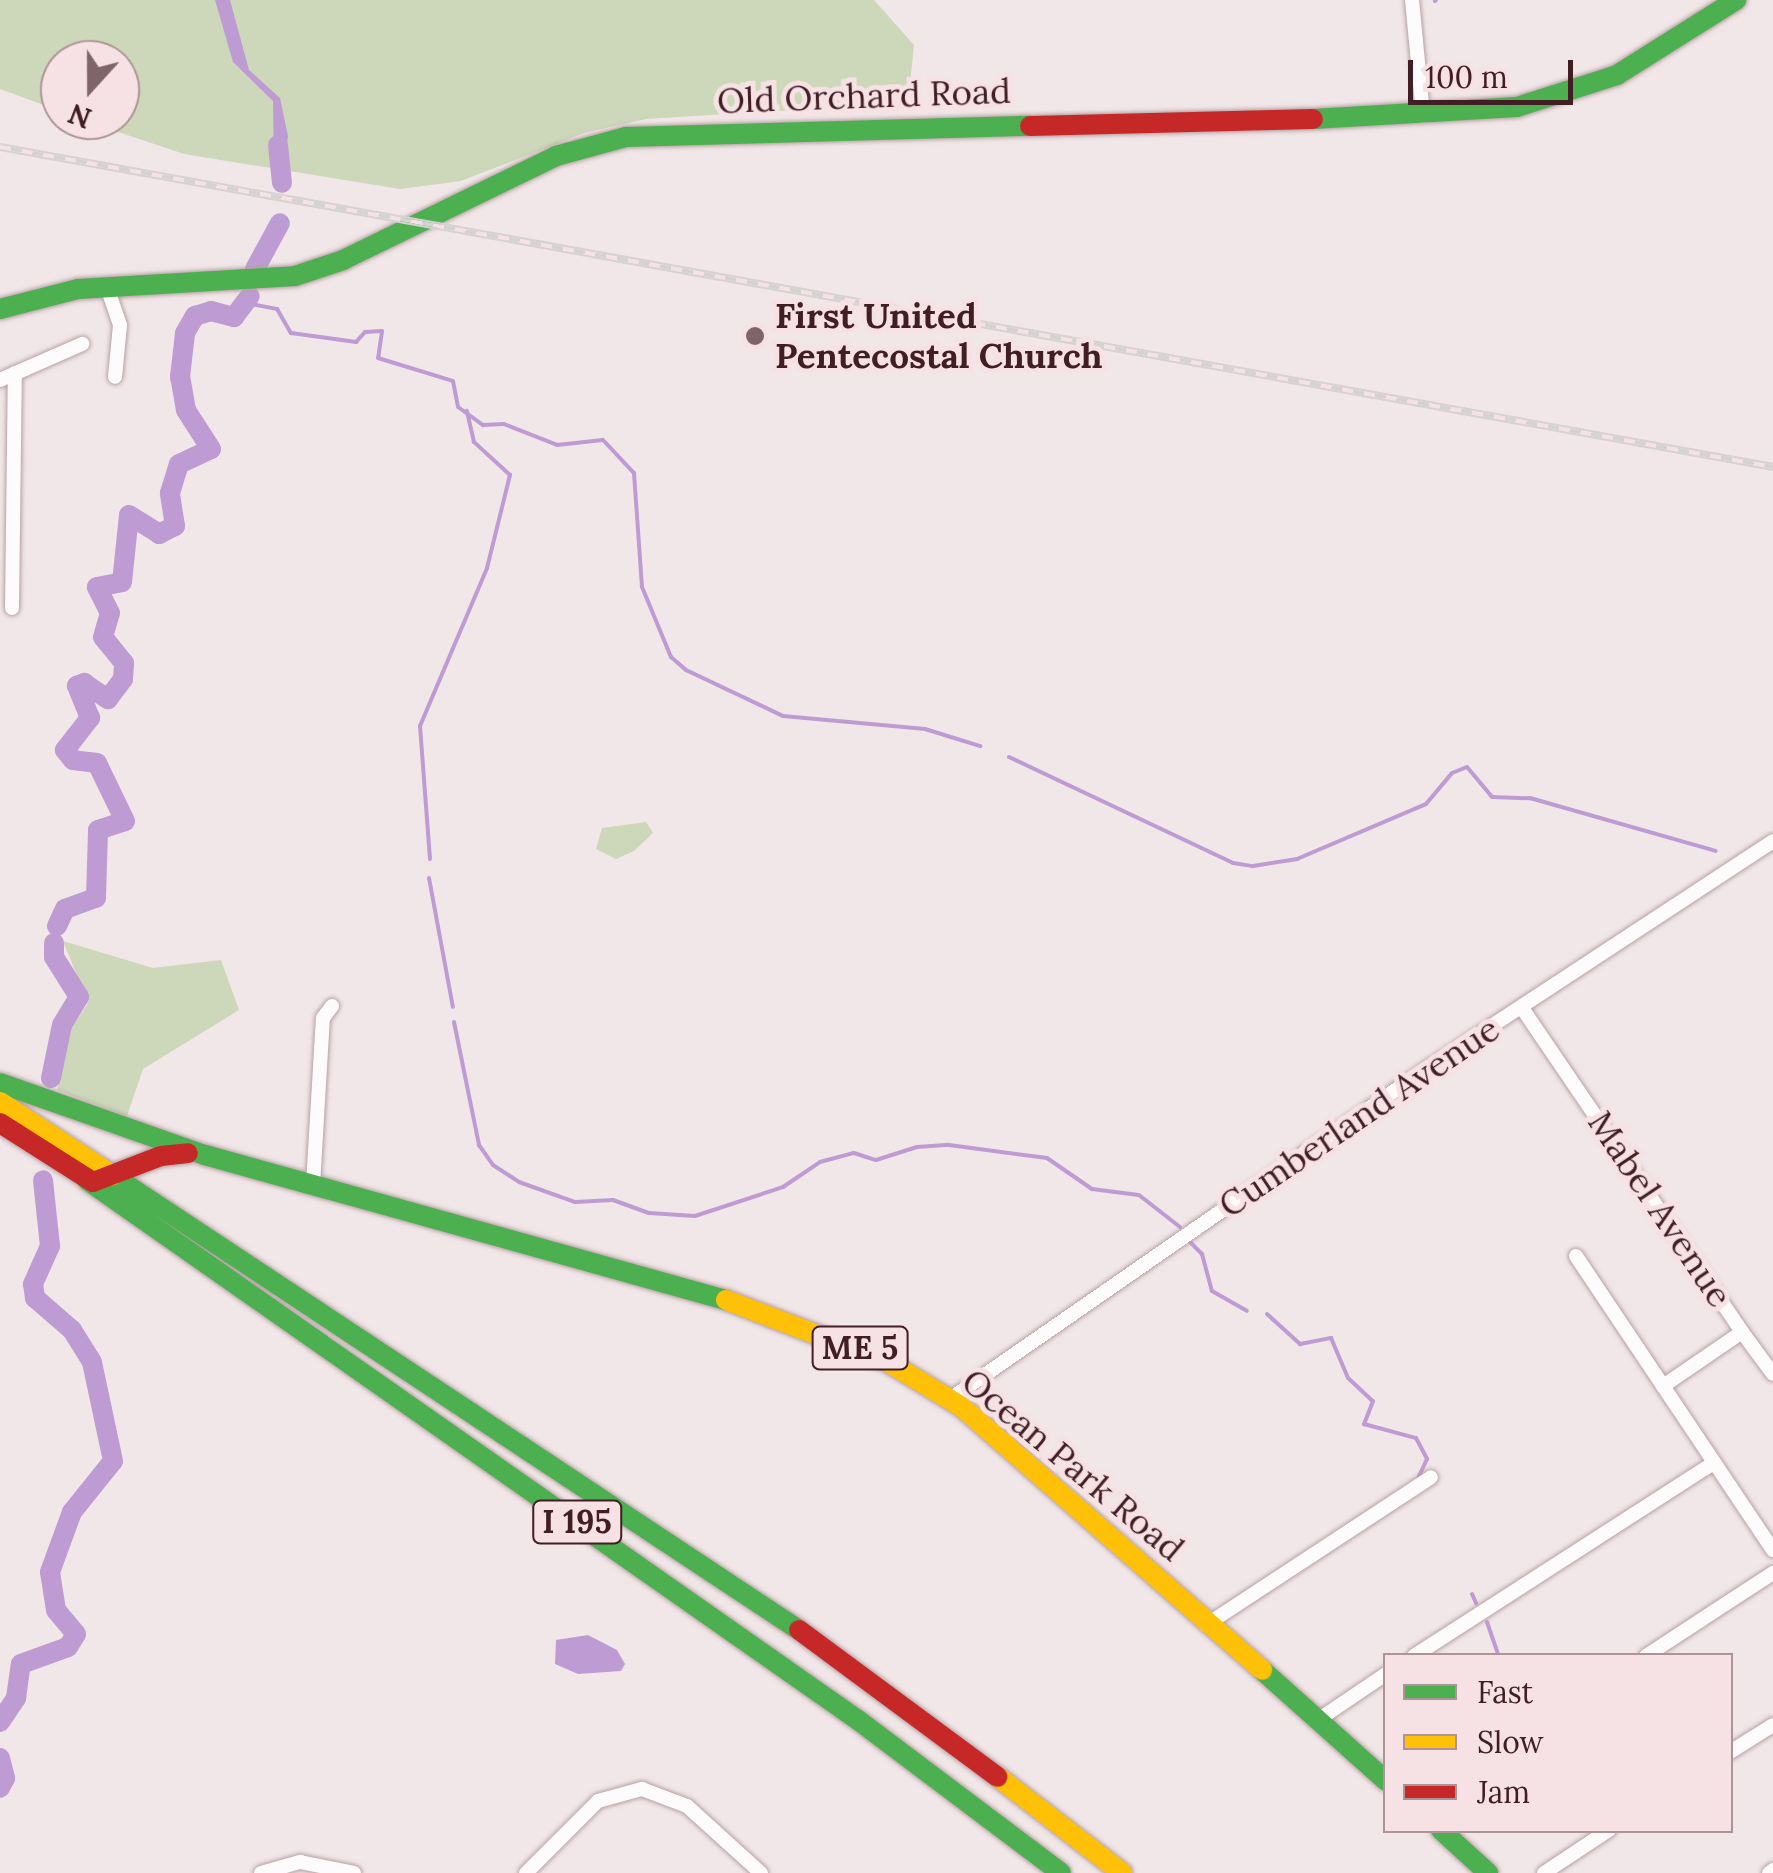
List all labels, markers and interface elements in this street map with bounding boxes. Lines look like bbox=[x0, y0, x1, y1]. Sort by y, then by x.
north arrow bbox=[40, 40, 140, 140]
scale bar bbox=[1413, 40, 1578, 102]
text: 100 m bbox=[1425, 58, 1508, 96]
street label: Old Orchard Road bbox=[716, 70, 1012, 122]
text: N bbox=[63, 95, 97, 137]
place label: First United Pentecostal Church bbox=[775, 295, 1102, 377]
marker: First United Pentecostal Church bbox=[744, 325, 766, 347]
street label: Cumberland Avenue bbox=[1211, 1008, 1507, 1226]
street label: Mabel Avenue bbox=[1579, 1103, 1741, 1315]
road number: ME 5 bbox=[810, 1321, 910, 1375]
street label: Ocean Park Road bbox=[954, 1360, 1192, 1570]
road number: I 195 bbox=[532, 1495, 622, 1549]
legend bbox=[1383, 1653, 1733, 1833]
text: Fast bbox=[1477, 1673, 1533, 1711]
text: Slow bbox=[1477, 1723, 1543, 1761]
text: Jam bbox=[1477, 1773, 1530, 1811]

